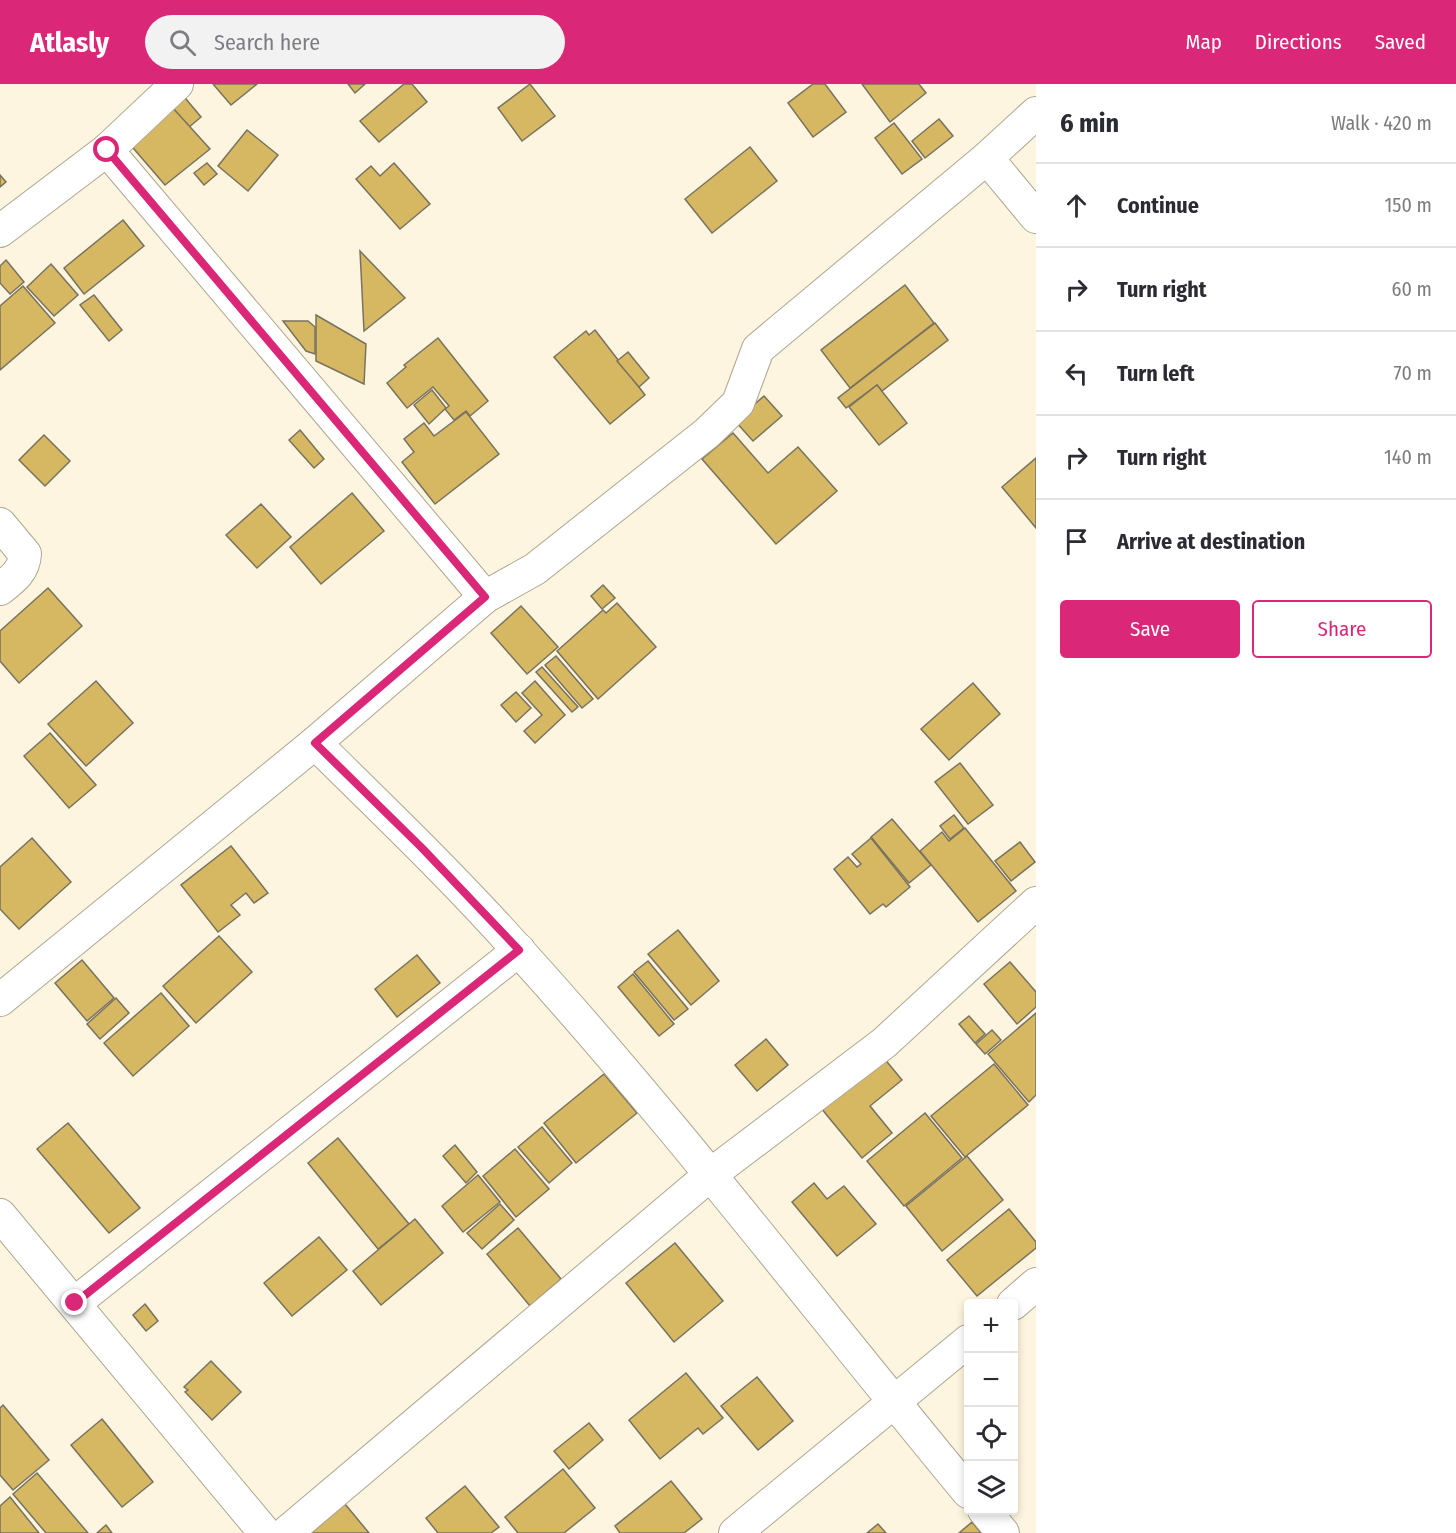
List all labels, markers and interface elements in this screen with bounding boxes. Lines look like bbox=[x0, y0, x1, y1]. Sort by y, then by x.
search box bbox=[145, 15, 565, 69]
text: Atlasly bbox=[30, 26, 109, 59]
icon: search bbox=[166, 26, 199, 59]
text: Search here bbox=[214, 29, 320, 56]
text: Map bbox=[1185, 29, 1222, 55]
text: Directions bbox=[1255, 29, 1342, 55]
text: Saved bbox=[1375, 29, 1426, 55]
text: 6 min bbox=[1060, 108, 1119, 139]
text: Walk · 420 m bbox=[1331, 111, 1432, 135]
route start bbox=[93, 136, 119, 162]
icon: ahead bbox=[1060, 189, 1093, 222]
text: Continue bbox=[1117, 192, 1199, 219]
text: 150 m bbox=[1385, 193, 1432, 217]
icon: right bbox=[1060, 273, 1093, 306]
text: Turn right bbox=[1117, 276, 1206, 303]
text: 60 m bbox=[1392, 277, 1432, 301]
icon: left bbox=[1060, 357, 1093, 390]
text: Turn left bbox=[1117, 360, 1195, 387]
text: 70 m bbox=[1394, 361, 1432, 385]
icon: right bbox=[1060, 441, 1093, 474]
text: Turn right bbox=[1117, 444, 1206, 471]
text: 140 m bbox=[1384, 445, 1432, 469]
icon: arrive bbox=[1060, 525, 1093, 558]
text: Arrive at destination bbox=[1117, 528, 1305, 555]
button: Save bbox=[1060, 600, 1240, 658]
button: Share bbox=[1252, 600, 1432, 658]
route end bbox=[61, 1289, 87, 1315]
map controls bbox=[964, 1299, 1018, 1515]
button: + bbox=[964, 1299, 1018, 1353]
button: − bbox=[964, 1353, 1018, 1407]
button: locate bbox=[964, 1407, 1018, 1461]
button: layers bbox=[964, 1461, 1018, 1515]

